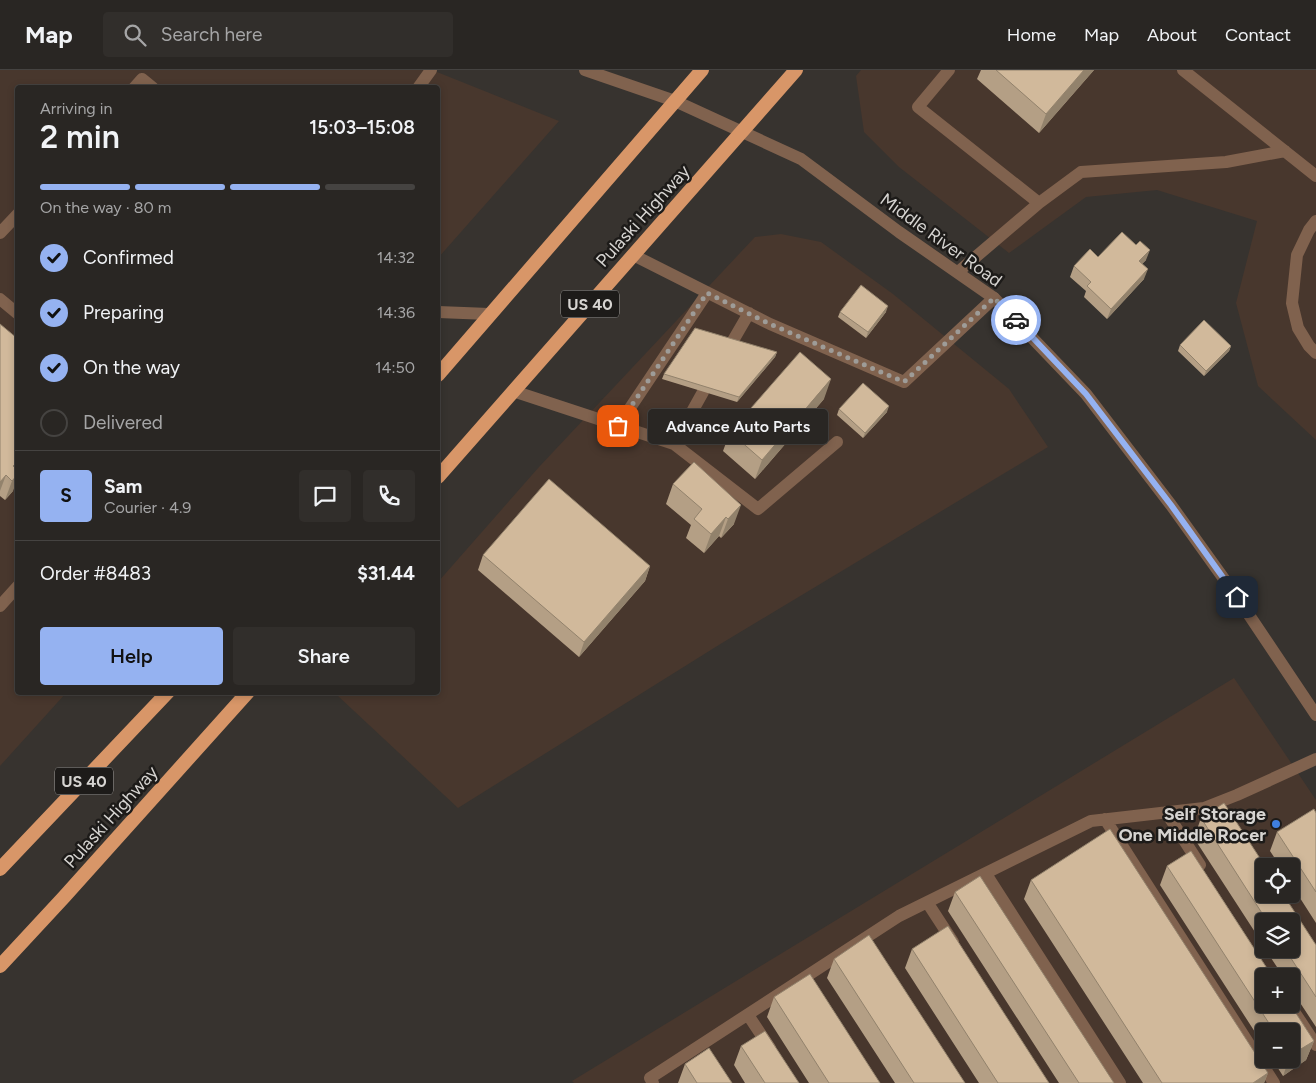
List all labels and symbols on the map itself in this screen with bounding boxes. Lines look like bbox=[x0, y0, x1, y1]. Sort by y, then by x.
street label: Pulaski Highway bbox=[591, 160, 695, 272]
street label: Middle River Road bbox=[876, 188, 1006, 292]
road number: US 40 bbox=[561, 290, 619, 318]
courier bbox=[991, 295, 1041, 345]
pin bbox=[597, 405, 639, 447]
callout: Advance Auto Parts bbox=[648, 408, 828, 444]
pin bbox=[1216, 576, 1258, 618]
street label: Pulaski Highway bbox=[59, 761, 163, 873]
road number: US 40 bbox=[55, 768, 113, 794]
place label: Self Storage One Middle Rocer bbox=[1118, 803, 1266, 846]
marker: Self Storage One Middle Rocer bbox=[1270, 818, 1282, 830]

